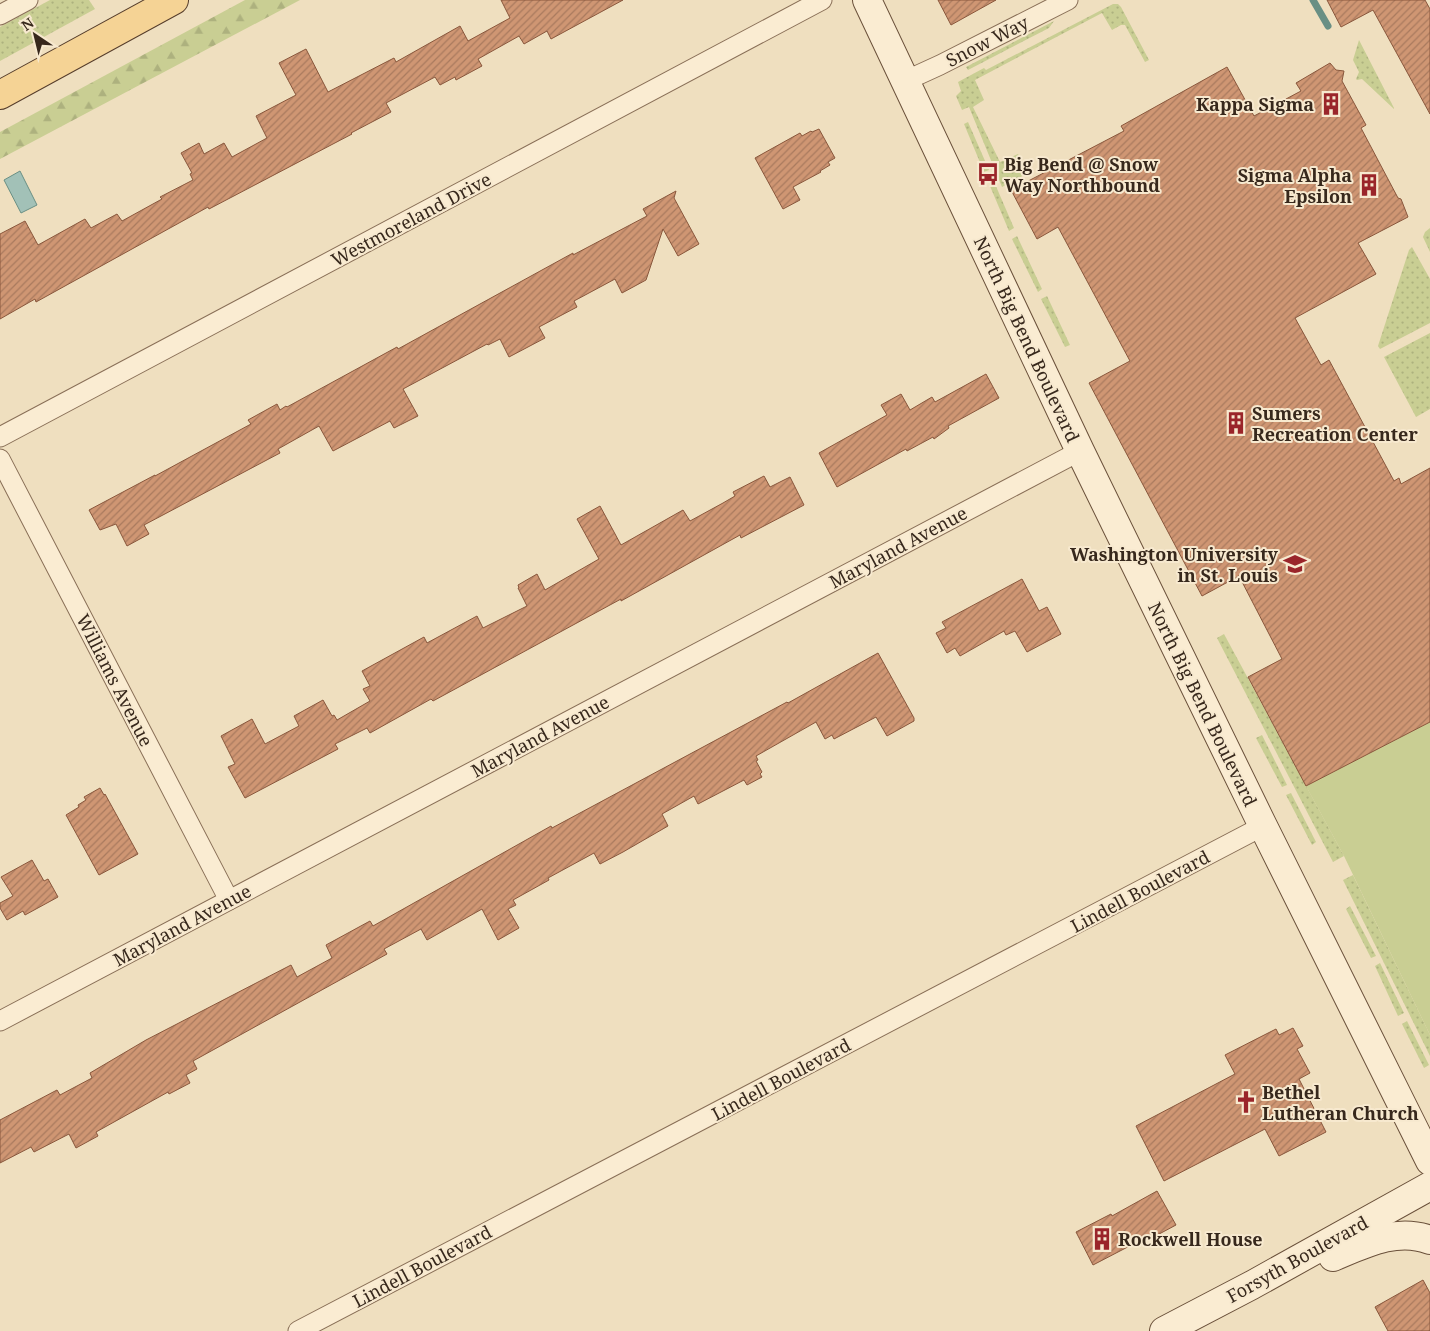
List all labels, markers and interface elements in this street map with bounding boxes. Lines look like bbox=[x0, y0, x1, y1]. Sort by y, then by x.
north arrow bbox=[10, 10, 60, 60]
street label: Snow Way bbox=[942, 10, 1033, 72]
text: N bbox=[17, 13, 37, 35]
building icon: Kappa Sigma bbox=[1318, 91, 1344, 117]
place label: Kappa Sigma bbox=[1196, 92, 1314, 116]
place label: Big Bend @ Snow Way Northbound bbox=[1004, 152, 1160, 197]
bus stop icon: Big Bend @ Snow Way Northbound bbox=[975, 161, 1001, 187]
place label: Sigma Alpha Epsilon bbox=[1238, 163, 1352, 208]
street label: Westmoreland Drive bbox=[327, 167, 495, 271]
building icon: Sigma Alpha Epsilon bbox=[1356, 172, 1382, 198]
street label: North Big Bend Boulevard bbox=[969, 232, 1085, 446]
place label: Sumers Recreation Center bbox=[1252, 401, 1418, 446]
building icon: Sumers Recreation Center bbox=[1223, 410, 1249, 436]
street label: Maryland Avenue bbox=[825, 500, 971, 594]
place label: Washington University in St. Louis bbox=[1070, 542, 1279, 587]
school or university icon: Washington University in St. Louis bbox=[1282, 551, 1308, 577]
street label: North Big Bend Boulevard bbox=[1143, 598, 1263, 810]
street label: Williams Avenue bbox=[71, 610, 159, 750]
street label: Maryland Avenue bbox=[467, 689, 613, 783]
street label: Lindell Boulevard bbox=[1066, 844, 1214, 938]
street label: Maryland Avenue bbox=[109, 878, 255, 972]
street label: Lindell Boulevard bbox=[707, 1032, 855, 1126]
place label: Bethel Lutheran Church bbox=[1262, 1080, 1419, 1125]
church icon: Bethel Lutheran Church bbox=[1233, 1089, 1259, 1115]
street label: Forsyth Boulevard bbox=[1222, 1210, 1372, 1308]
street label: Lindell Boulevard bbox=[348, 1219, 496, 1313]
building icon: Rockwell House bbox=[1089, 1226, 1115, 1252]
place label: Rockwell House bbox=[1118, 1227, 1263, 1251]

